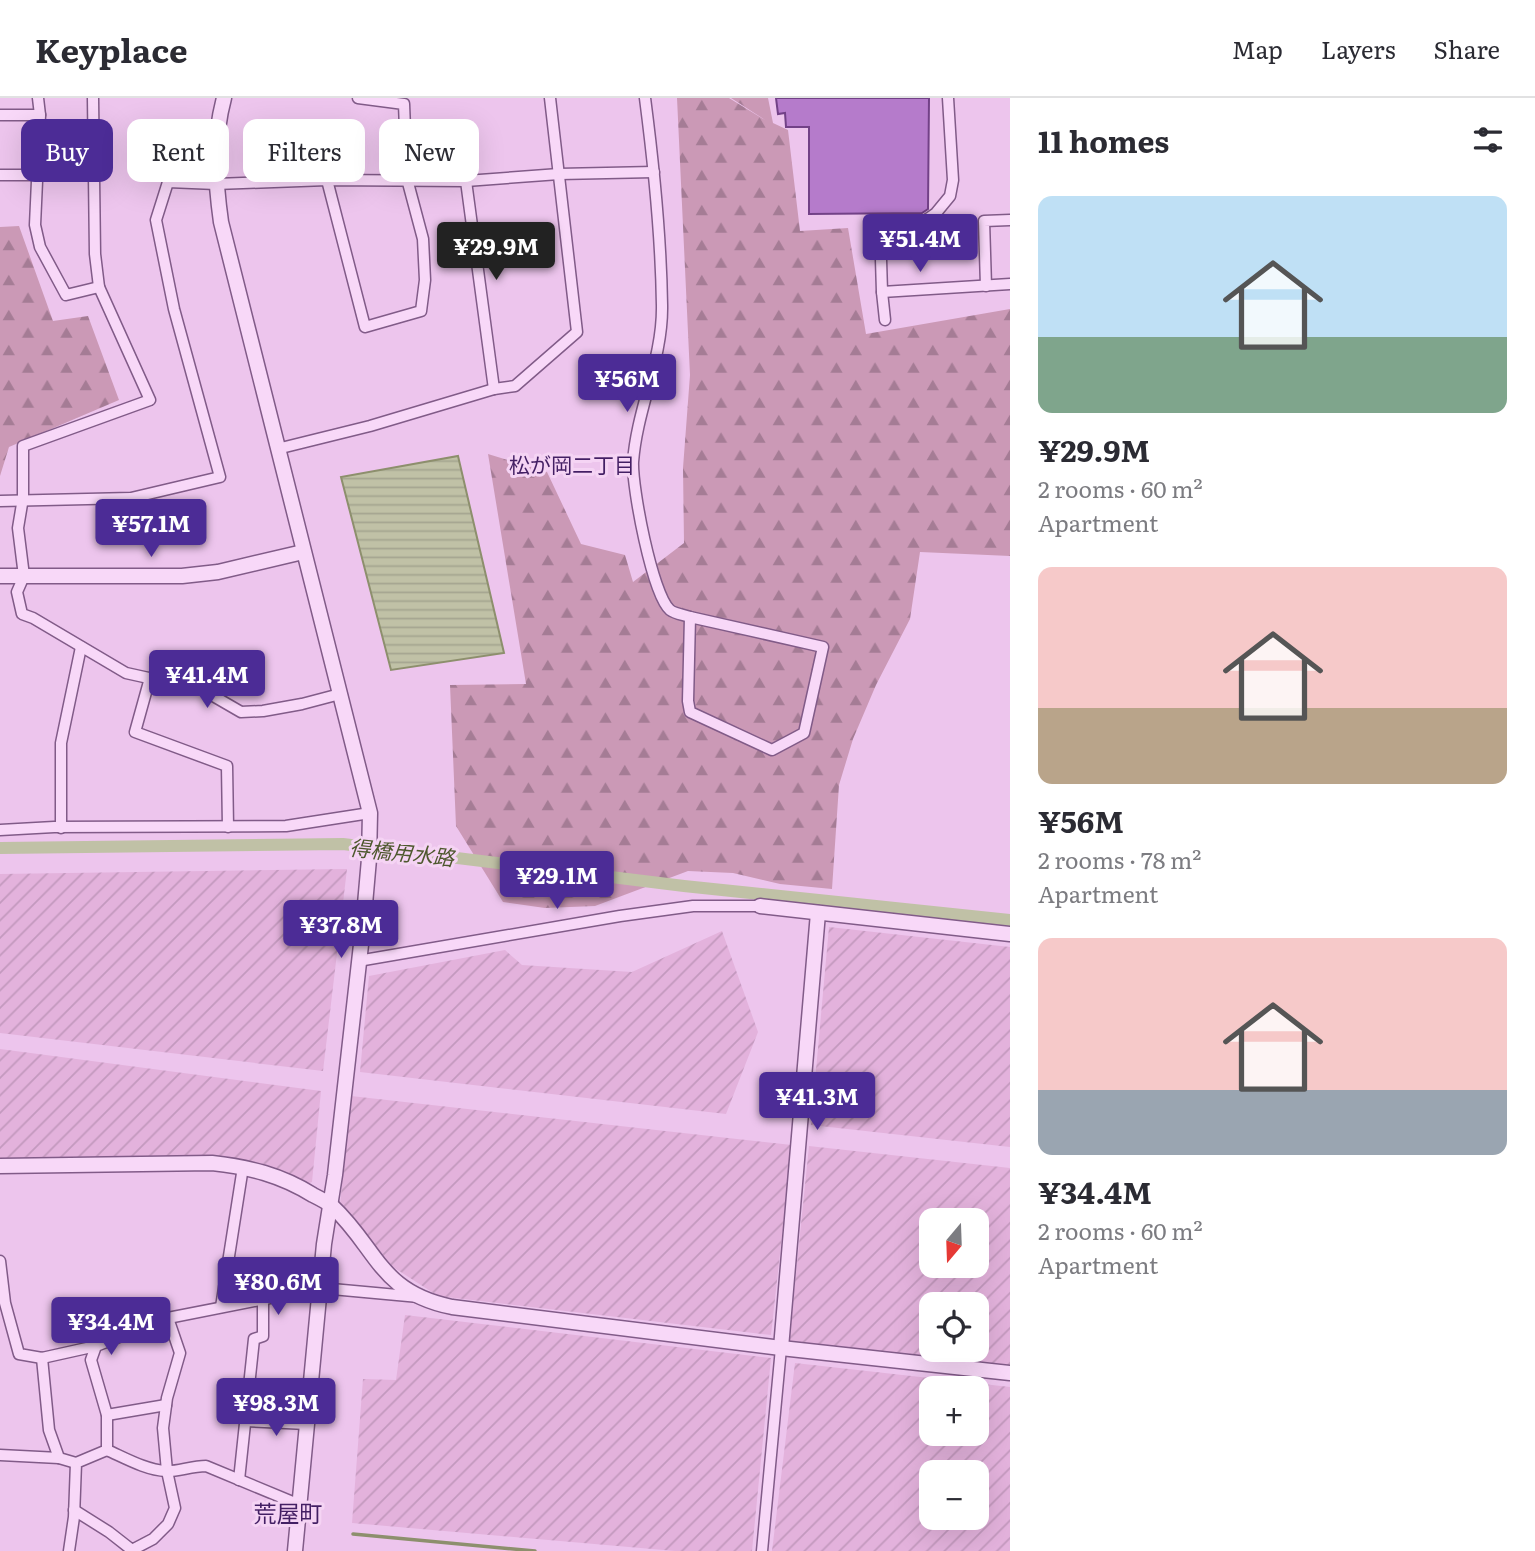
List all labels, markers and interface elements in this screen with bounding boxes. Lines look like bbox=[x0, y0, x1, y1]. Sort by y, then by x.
text: Keyplace bbox=[35, 24, 188, 73]
text: Map bbox=[1232, 31, 1283, 66]
text: Layers bbox=[1321, 31, 1395, 66]
text: Share bbox=[1433, 31, 1500, 66]
text: 11 homes bbox=[1038, 118, 1169, 162]
chip: Buy bbox=[21, 119, 113, 182]
chip: Rent bbox=[127, 119, 229, 182]
chip: Filters bbox=[243, 119, 365, 182]
chip: New bbox=[379, 119, 479, 182]
icon: filters bbox=[1469, 121, 1507, 159]
pin: ¥51.4M bbox=[863, 214, 977, 274]
text: ¥51.4M bbox=[879, 220, 961, 254]
pin: ¥29.9M bbox=[439, 222, 553, 282]
text: ¥29.9M bbox=[453, 228, 539, 262]
icon: home bbox=[1210, 242, 1336, 368]
pin: ¥56M bbox=[586, 354, 668, 414]
text: ¥56M bbox=[594, 360, 660, 394]
text: ¥29.9M bbox=[1038, 427, 1150, 471]
district label: 松が岡二丁目 bbox=[509, 448, 635, 479]
text: 2 rooms · 60 m² bbox=[1038, 471, 1203, 505]
pin: ¥57.1M bbox=[94, 500, 208, 559]
text: ¥57.1M bbox=[111, 505, 191, 539]
text: Apartment bbox=[1038, 505, 1158, 539]
icon: home bbox=[1210, 613, 1336, 739]
pin: ¥41.4M bbox=[150, 650, 264, 710]
text: ¥41.4M bbox=[165, 656, 249, 690]
text: ¥56M bbox=[1038, 798, 1124, 842]
water label: 得橋用水路 bbox=[348, 830, 458, 872]
text: 2 rooms · 78 m² bbox=[1038, 842, 1201, 876]
pin: ¥29.1M bbox=[500, 852, 614, 911]
text: ¥29.1M bbox=[516, 857, 598, 891]
text: Apartment bbox=[1038, 876, 1158, 910]
pin: ¥37.8M bbox=[284, 900, 398, 960]
text: ¥37.8M bbox=[299, 906, 383, 940]
icon: home bbox=[1210, 984, 1336, 1110]
pin: ¥41.3M bbox=[760, 1072, 874, 1132]
text: ¥41.3M bbox=[775, 1078, 859, 1112]
text: ¥34.4M bbox=[1038, 1169, 1152, 1213]
north arrow bbox=[919, 1208, 989, 1278]
map controls bbox=[919, 1208, 989, 1530]
text: 2 rooms · 60 m² bbox=[1038, 1213, 1203, 1247]
text: Apartment bbox=[1038, 1247, 1158, 1281]
pin: ¥80.6M bbox=[221, 1258, 335, 1317]
text: ¥80.6M bbox=[234, 1263, 322, 1297]
button: locate bbox=[919, 1292, 989, 1362]
pin: ¥34.4M bbox=[54, 1298, 168, 1357]
text: ¥34.4M bbox=[67, 1303, 155, 1337]
button: + bbox=[919, 1376, 989, 1446]
pin: ¥98.3M bbox=[219, 1378, 333, 1438]
text: ¥98.3M bbox=[232, 1384, 320, 1418]
button: − bbox=[919, 1460, 989, 1530]
district label: 荒屋町 bbox=[254, 1495, 323, 1529]

